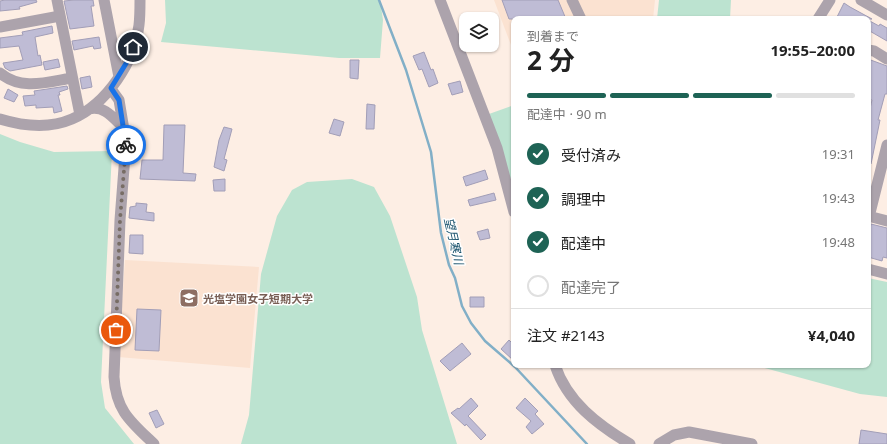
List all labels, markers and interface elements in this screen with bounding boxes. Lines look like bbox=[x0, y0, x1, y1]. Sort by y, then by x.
map controls bbox=[459, 12, 499, 52]
button: layers bbox=[459, 12, 499, 52]
text: 到着まで bbox=[527, 27, 579, 45]
pin bbox=[116, 30, 150, 64]
icon: home bbox=[122, 36, 144, 58]
text: 19:55–20:00 bbox=[770, 40, 855, 60]
text: 2 分 bbox=[527, 42, 575, 78]
text: 配達中 · 90 m bbox=[527, 105, 607, 123]
courier bbox=[106, 125, 146, 165]
icon: bike bbox=[115, 134, 137, 156]
icon: check bbox=[527, 143, 549, 165]
text: 受付済み bbox=[561, 145, 621, 165]
text: 19:31 bbox=[822, 145, 855, 163]
icon: check bbox=[527, 187, 549, 209]
text: 調理中 bbox=[561, 189, 606, 209]
text: 19:43 bbox=[822, 189, 855, 207]
water label: 望月寒川 bbox=[440, 216, 468, 268]
icon: check bbox=[527, 231, 549, 253]
text: 配達中 bbox=[561, 233, 606, 253]
text: 19:48 bbox=[822, 233, 855, 251]
text: 配達完了 bbox=[561, 277, 621, 297]
school or university icon: 光塩学園女子短期大学 bbox=[178, 287, 200, 309]
place label: 光塩学園女子短期大学 bbox=[203, 291, 313, 306]
pin bbox=[99, 313, 133, 347]
icon: bag bbox=[105, 319, 127, 341]
text: 注文 #2143 bbox=[527, 325, 605, 345]
text: ¥4,040 bbox=[808, 325, 855, 345]

